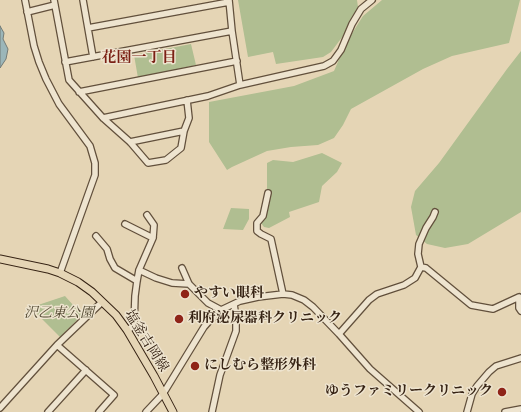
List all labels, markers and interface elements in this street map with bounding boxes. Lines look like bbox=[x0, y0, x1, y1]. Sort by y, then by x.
district label: 花園一丁目 bbox=[102, 49, 176, 67]
place label: やすい眼科 bbox=[194, 286, 264, 302]
marker: やすい眼科 bbox=[179, 288, 191, 300]
park label: 沢乙東公園 bbox=[24, 306, 94, 322]
street label: 塩釜吉岡線 bbox=[120, 307, 172, 375]
place label: 利府泌尿器科クリニック bbox=[188, 311, 342, 327]
marker: 利府泌尿器科クリニック bbox=[173, 313, 185, 325]
place label: にしむら整形外科 bbox=[204, 358, 316, 374]
marker: にしむら整形外科 bbox=[189, 360, 201, 372]
place label: ゆうファミリークリニック bbox=[325, 384, 493, 400]
marker: ゆうファミリークリニック bbox=[496, 386, 508, 398]

